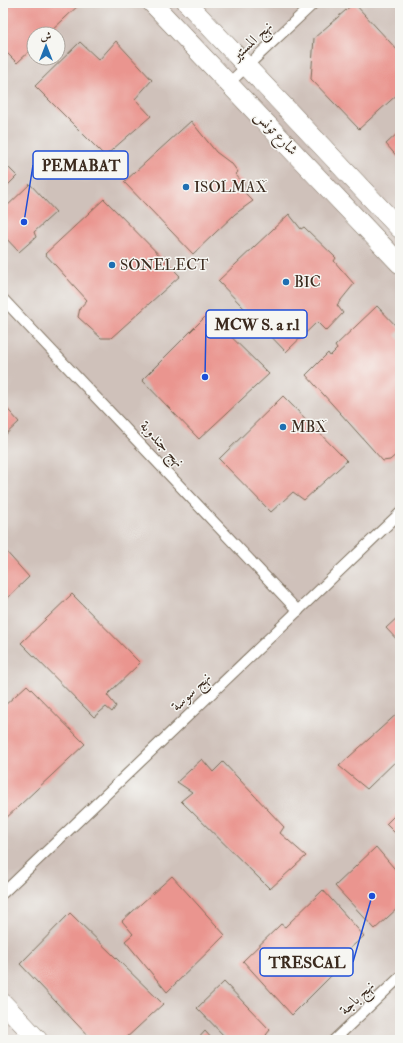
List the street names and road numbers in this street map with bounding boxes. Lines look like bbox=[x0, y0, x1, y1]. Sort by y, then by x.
street label: نهج المستير bbox=[226, 17, 279, 69]
street label: شارع تونس bbox=[248, 107, 302, 161]
street label: نهج جندوبة bbox=[133, 417, 188, 474]
street label: نهج سوسة bbox=[167, 668, 218, 719]
street label: نهج باجة bbox=[335, 977, 381, 1022]

